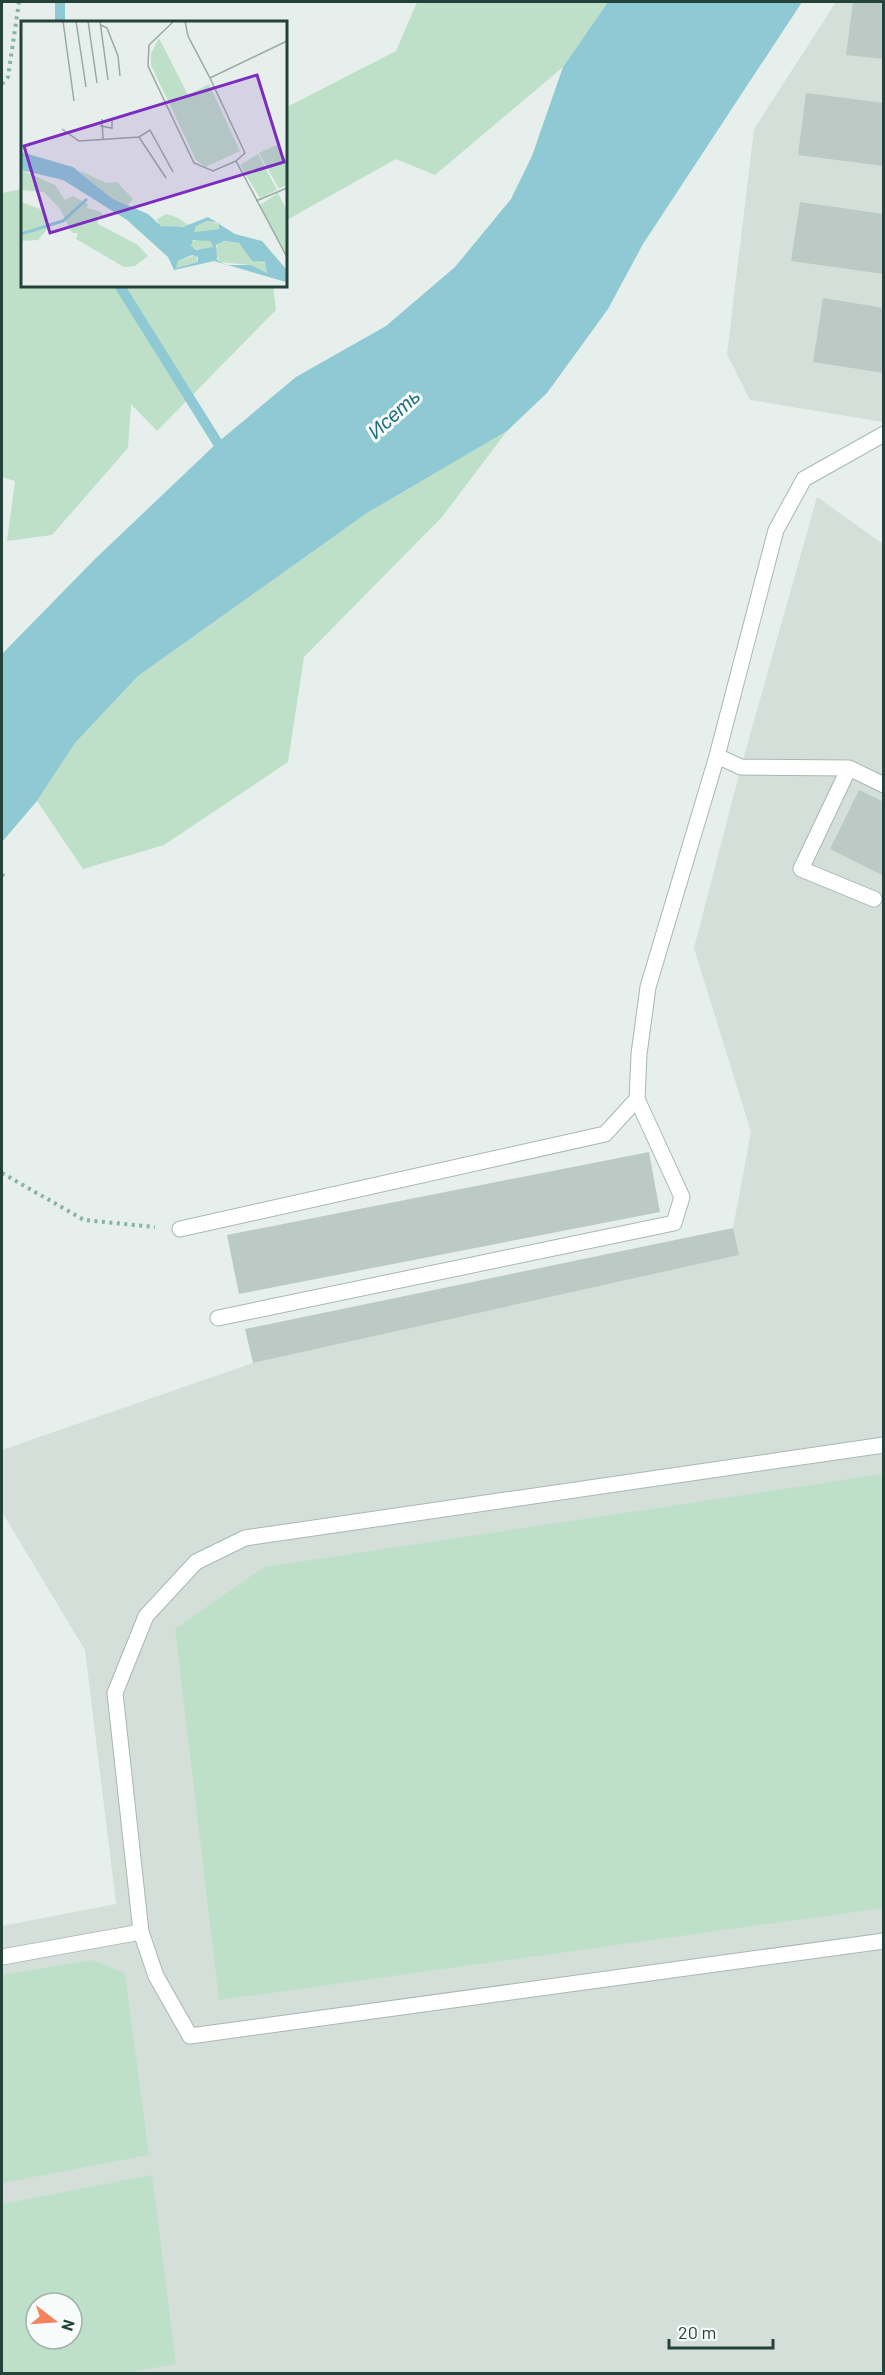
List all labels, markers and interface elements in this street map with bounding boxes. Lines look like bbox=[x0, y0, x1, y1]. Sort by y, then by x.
inset map bbox=[21, 21, 286, 286]
water label: Исеть bbox=[362, 383, 425, 443]
north arrow bbox=[24, 2291, 84, 2351]
scale bar bbox=[669, 2312, 772, 2350]
text: N bbox=[58, 2318, 79, 2333]
text: 20 m bbox=[678, 2321, 716, 2343]

